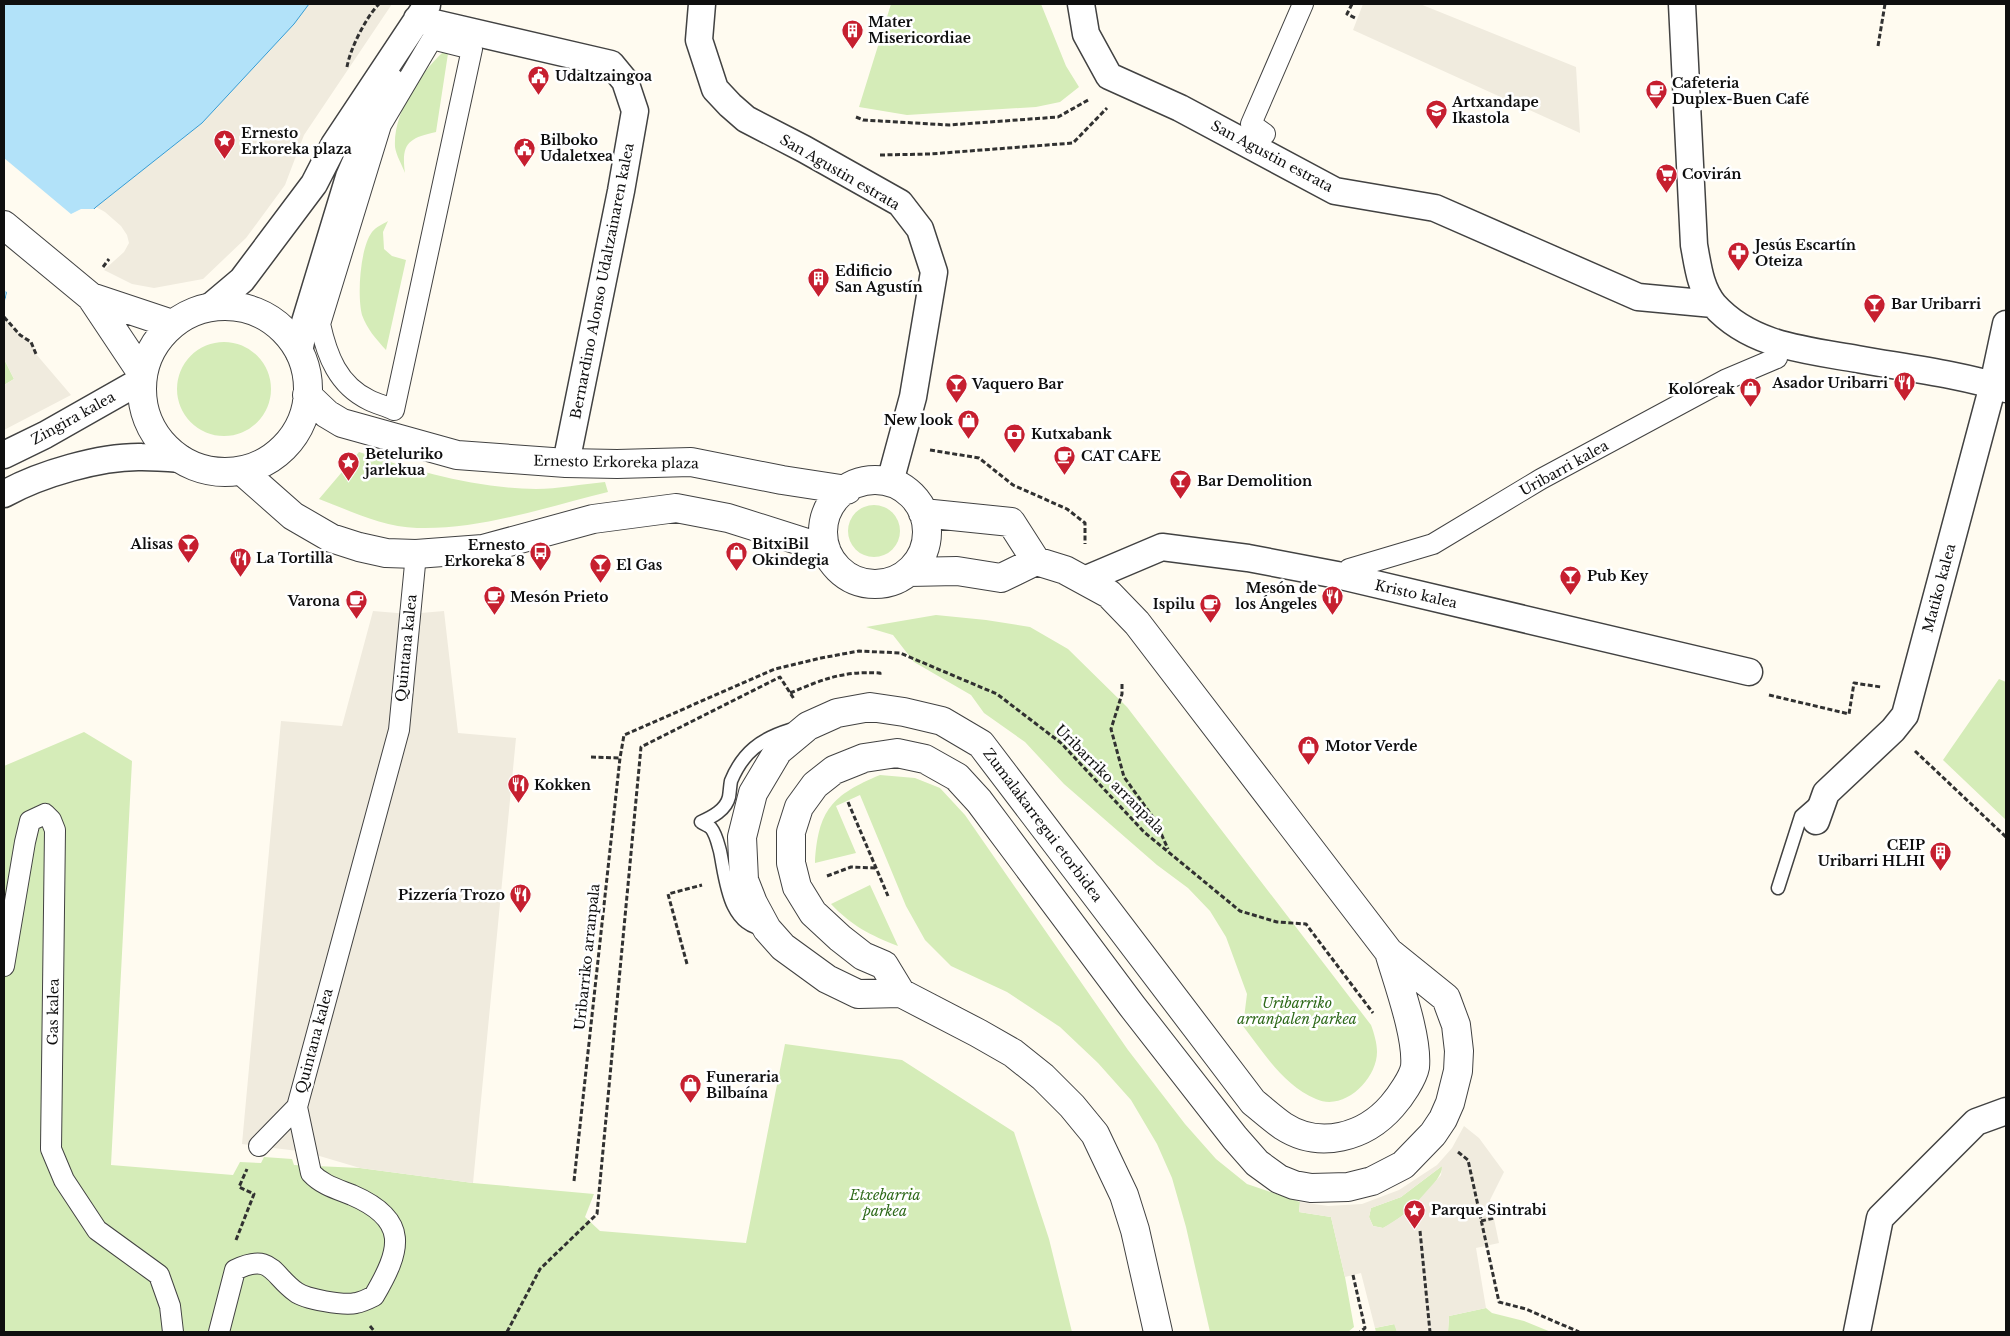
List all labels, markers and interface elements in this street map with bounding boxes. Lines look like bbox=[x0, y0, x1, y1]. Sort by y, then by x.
place label: Mater Misericordiae bbox=[868, 13, 971, 47]
building icon: Mater Misericordiae bbox=[840, 18, 864, 49]
public building icon: Udaltzaingoa bbox=[527, 64, 551, 95]
place label: Udaltzaingoa bbox=[555, 67, 652, 85]
place label: Cafeteria Duplex-Buen Café bbox=[1672, 74, 1809, 108]
cafe icon: Cafeteria Duplex-Buen Café bbox=[1644, 79, 1668, 110]
place label: Artxandape Ikastola bbox=[1451, 93, 1539, 127]
school or university icon: Artxandape Ikastola bbox=[1424, 98, 1448, 129]
street label: San Agustin estrata bbox=[1208, 116, 1336, 196]
place label: Ernesto Erkoreka plaza bbox=[241, 124, 352, 158]
place icon: Ernesto Erkoreka plaza bbox=[213, 129, 237, 160]
street label: San Agustin estrata bbox=[777, 130, 903, 214]
place label: Bilboko Udaletxea bbox=[540, 131, 613, 165]
public building icon: Bilboko Udaletxea bbox=[512, 136, 536, 167]
street label: Bernardino Alonso Udaltzainaren kalea bbox=[566, 141, 638, 421]
supermarket icon: Covirán bbox=[1654, 162, 1678, 193]
place label: Covirán bbox=[1682, 165, 1741, 183]
place label: Jesús Escartín Oteiza bbox=[1752, 236, 1856, 270]
pharmacy icon: Jesús Escartín Oteiza bbox=[1727, 241, 1751, 272]
place label: Edificio San Agustín bbox=[835, 262, 923, 296]
building icon: Edificio San Agustín bbox=[807, 267, 831, 298]
bar icon: Bar Uribarri bbox=[1863, 292, 1887, 323]
place label: Bar Uribarri bbox=[1891, 295, 1981, 313]
restaurant icon: Asador Uribarri bbox=[1892, 371, 1916, 402]
bar icon: Vaquero Bar bbox=[944, 372, 968, 403]
place label: Asador Uribarri bbox=[1771, 374, 1888, 392]
place label: Vaquero Bar bbox=[971, 375, 1064, 393]
shop icon: Koloreak bbox=[1739, 377, 1763, 408]
place label: Koloreak bbox=[1668, 380, 1736, 398]
street label: Zingira kalea bbox=[28, 387, 118, 449]
shop icon: New look bbox=[957, 408, 981, 439]
place label: New look bbox=[884, 411, 954, 429]
bank icon: Kutxabank bbox=[1003, 422, 1027, 453]
place label: Kutxabank bbox=[1031, 425, 1112, 443]
street label: Uribarri kalea bbox=[1516, 436, 1612, 500]
cafe icon: CAT CAFE bbox=[1053, 444, 1077, 475]
place label: Beteluriko jarlekua bbox=[362, 445, 443, 479]
place label: CAT CAFE bbox=[1081, 447, 1161, 465]
place icon: Beteluriko jarlekua bbox=[337, 450, 361, 481]
street label: Ernesto Erkoreka plaza bbox=[533, 452, 699, 472]
bar icon: Bar Demolition bbox=[1169, 469, 1193, 500]
place label: Bar Demolition bbox=[1197, 472, 1312, 490]
bar icon: Alisas bbox=[177, 532, 201, 563]
place label: Alisas bbox=[130, 535, 173, 553]
place label: BitxiBil Okindegia bbox=[752, 535, 829, 569]
place label: Ernesto Erkoreka 8 bbox=[444, 536, 525, 570]
shop icon: BitxiBil Okindegia bbox=[724, 540, 748, 571]
bus stop icon: Ernesto Erkoreka 8 bbox=[529, 541, 553, 572]
street label: Matiko kalea bbox=[1919, 541, 1960, 634]
restaurant icon: La Tortilla bbox=[228, 546, 252, 577]
place label: La Tortilla bbox=[256, 549, 333, 567]
bar icon: El Gas bbox=[588, 553, 612, 584]
place label: El Gas bbox=[616, 556, 663, 574]
bar icon: Pub Key bbox=[1559, 564, 1583, 595]
place label: Pub Key bbox=[1587, 567, 1649, 585]
street label: Kristo kalea bbox=[1373, 576, 1459, 612]
place label: Mesón de los Ángeles bbox=[1235, 579, 1317, 613]
restaurant icon: Mesón de los Ángeles bbox=[1321, 584, 1345, 615]
cafe icon: Mesón Prieto bbox=[482, 585, 506, 616]
place label: Mesón Prieto bbox=[510, 588, 608, 606]
cafe icon: Varona bbox=[344, 589, 368, 620]
place label: Varona bbox=[287, 592, 340, 610]
cafe icon: Ispilu bbox=[1199, 592, 1223, 623]
street label: Quintana kalea bbox=[391, 593, 421, 703]
place label: Ispilu bbox=[1153, 595, 1195, 613]
street label: Uribarriko arranpala bbox=[1051, 720, 1169, 838]
shop icon: Motor Verde bbox=[1297, 734, 1321, 765]
place label: Motor Verde bbox=[1325, 737, 1417, 755]
street label: Zumalakarregui etorbidea bbox=[979, 745, 1107, 906]
restaurant icon: Kokken bbox=[506, 773, 530, 804]
place label: Kokken bbox=[534, 776, 591, 794]
place label: CEIP Uribarri HLHI bbox=[1818, 836, 1925, 870]
building icon: CEIP Uribarri HLHI bbox=[1929, 841, 1953, 872]
street label: Uribarriko arranpala bbox=[570, 882, 604, 1031]
restaurant icon: Pizzería Trozo bbox=[509, 883, 533, 914]
place label: Pizzería Trozo bbox=[398, 886, 505, 904]
street label: Gas kalea bbox=[43, 978, 63, 1046]
street label: Quintana kalea bbox=[291, 986, 337, 1096]
park label: Uribarriko arranpalen parkea bbox=[1237, 994, 1357, 1028]
place label: Funeraria Bilbaína bbox=[706, 1068, 779, 1102]
shop icon: Funeraria Bilbaína bbox=[678, 1073, 702, 1104]
park label: Etxebarria parkea bbox=[849, 1186, 920, 1220]
place icon: Parque Sintrabi bbox=[1403, 1198, 1427, 1229]
place label: Parque Sintrabi bbox=[1431, 1201, 1546, 1219]

